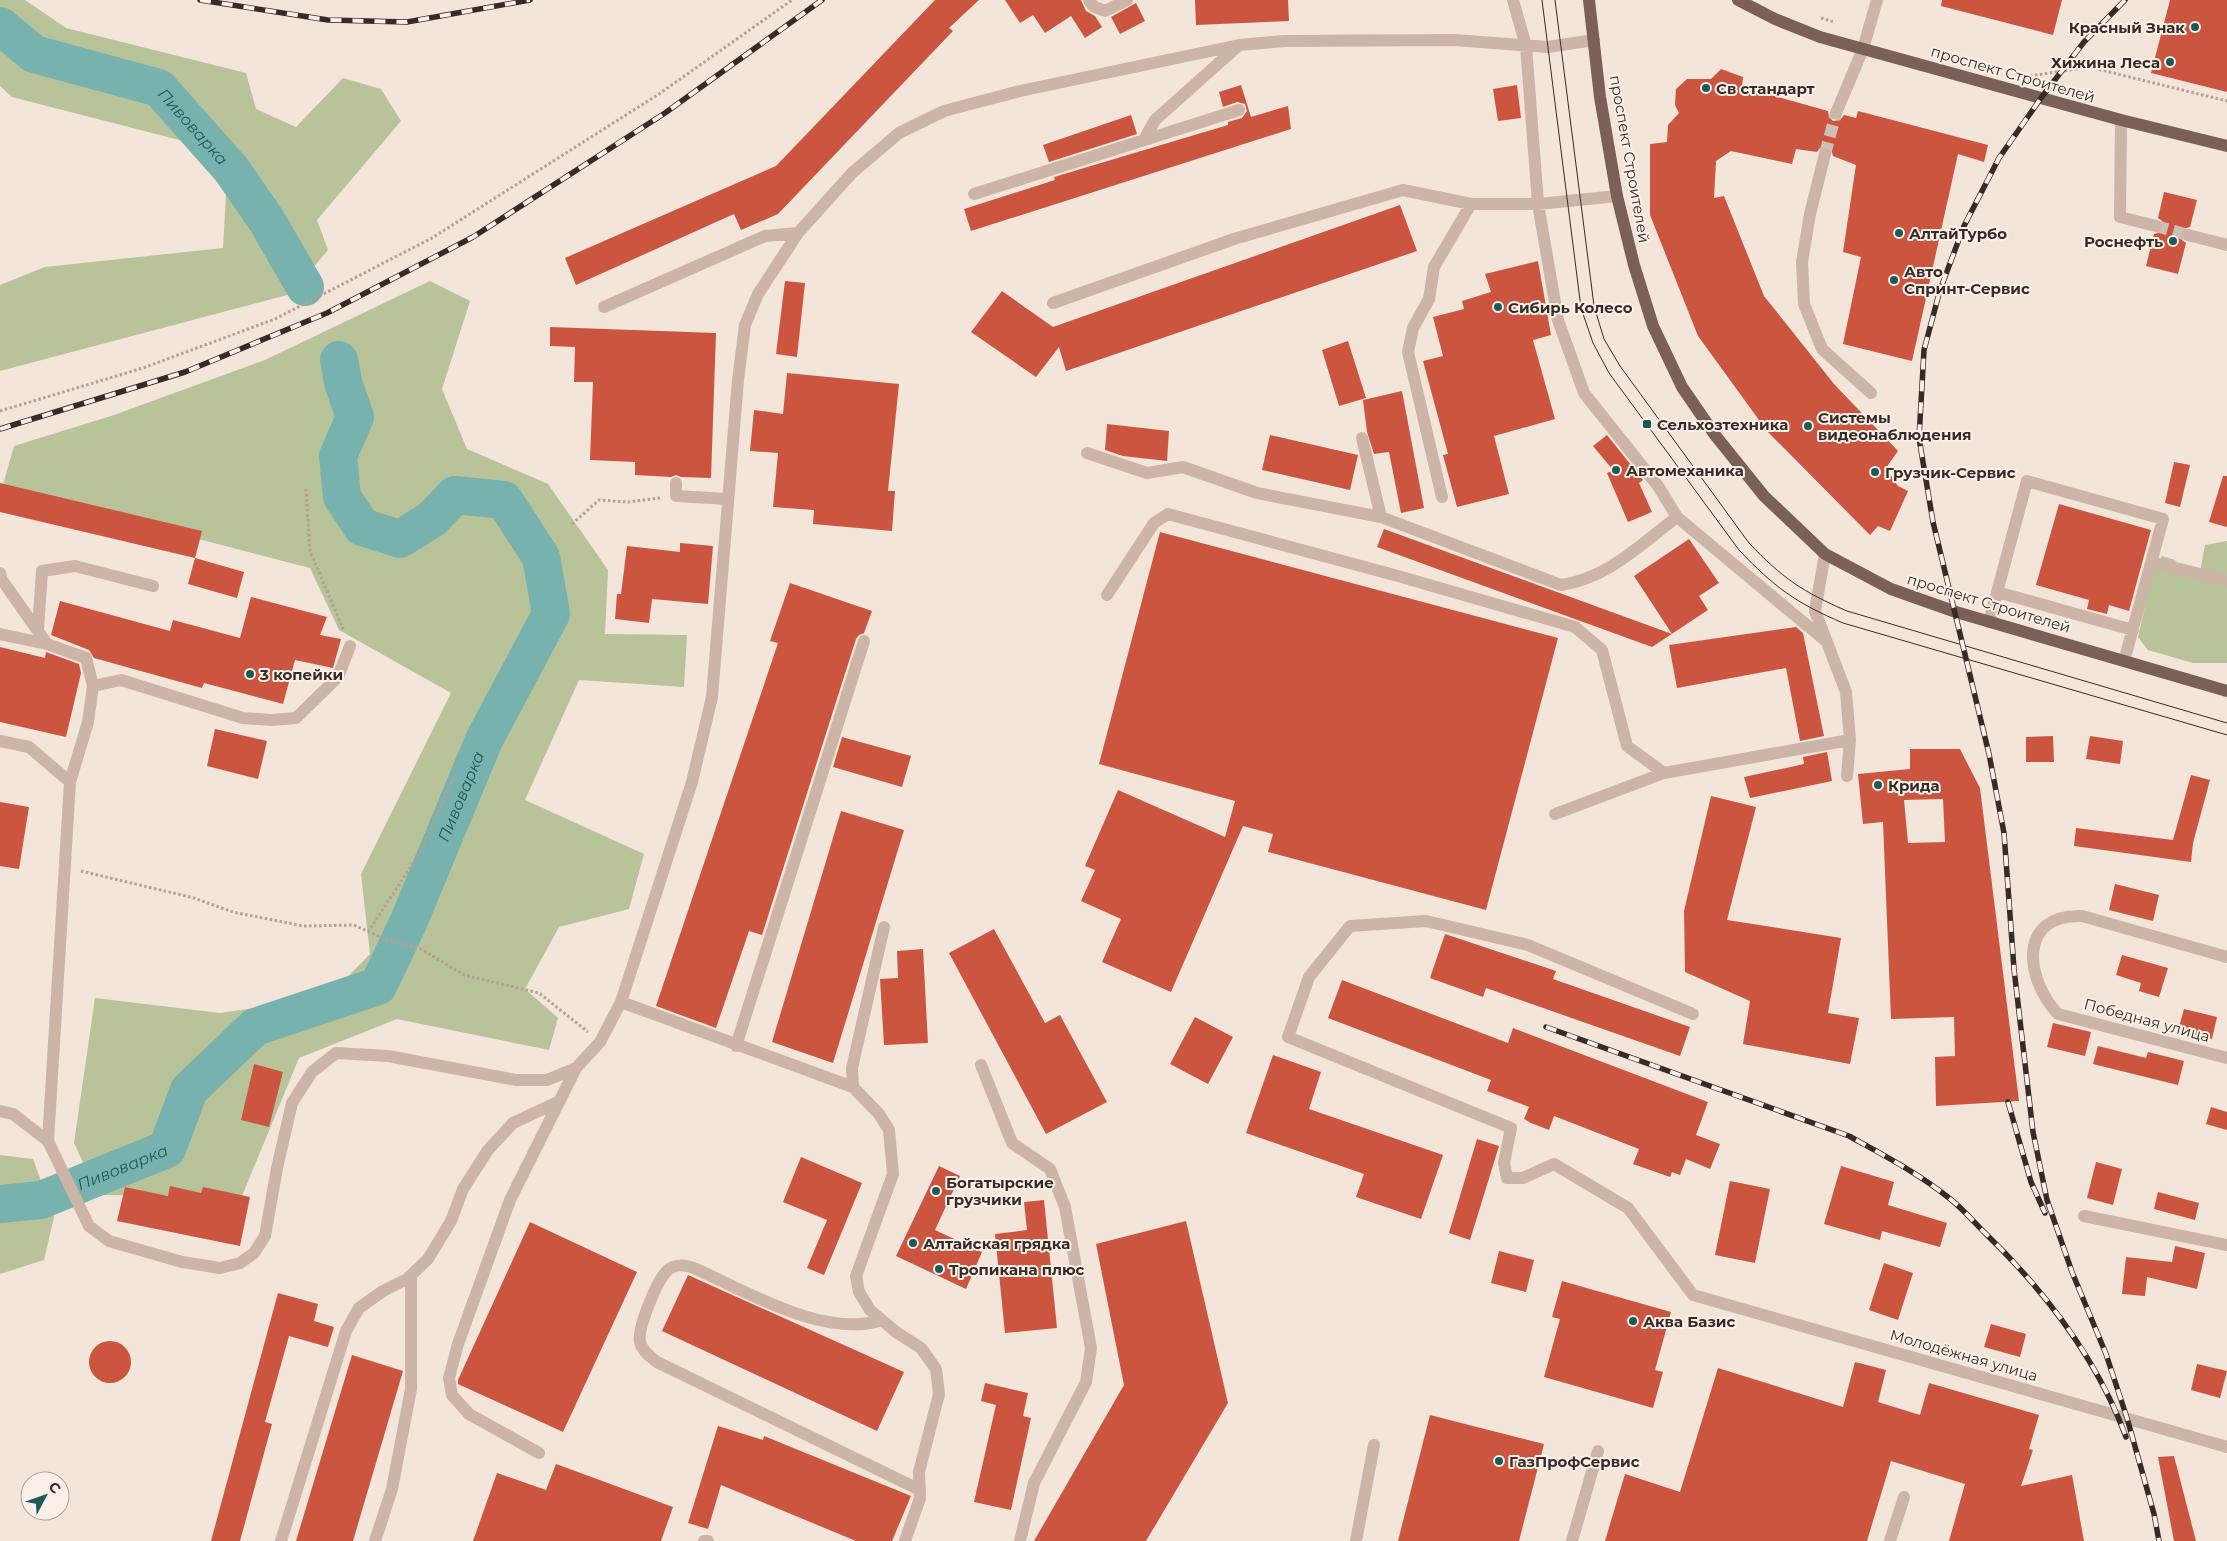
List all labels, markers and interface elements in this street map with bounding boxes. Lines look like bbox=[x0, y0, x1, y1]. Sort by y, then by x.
place label: Красный Знак bbox=[2069, 18, 2185, 37]
marker: Красный Знак bbox=[2189, 21, 2201, 33]
street label: проспект Строителей bbox=[1929, 41, 2097, 107]
place label: Хижина Леса bbox=[2051, 53, 2160, 72]
marker: Хижина Леса bbox=[2164, 56, 2176, 68]
street label: проспект Строителей bbox=[1606, 74, 1654, 244]
place label: Св стандарт bbox=[1716, 79, 1815, 98]
marker: Св стандарт bbox=[1700, 82, 1712, 94]
water label: Пивоварка bbox=[154, 84, 232, 169]
place label: АлтайТурбо bbox=[1909, 224, 2007, 243]
marker: АлтайТурбо bbox=[1893, 227, 1905, 239]
place label: Роснефть bbox=[2084, 232, 2163, 251]
marker: Роснефть bbox=[2167, 235, 2179, 247]
place label: Авто Спринт-Сервис bbox=[1904, 262, 2030, 298]
marker: Авто Спринт-Сервис bbox=[1888, 274, 1900, 286]
place label: Сибирь Колесо bbox=[1508, 298, 1633, 317]
marker: Сибирь Колесо bbox=[1492, 301, 1504, 313]
place label: Системы видеонаблюдения bbox=[1818, 408, 1971, 444]
place label: Сельхозтехника bbox=[1657, 415, 1788, 434]
marker: Сельхозтехника bbox=[1641, 418, 1653, 430]
marker: Системы видеонаблюдения bbox=[1802, 420, 1814, 432]
place label: Автомеханика bbox=[1626, 461, 1744, 480]
place label: Грузчик-Сервис bbox=[1885, 463, 2016, 482]
marker: Автомеханика bbox=[1610, 464, 1622, 476]
marker: Грузчик-Сервис bbox=[1869, 466, 1881, 478]
street label: проспект Строителей bbox=[1905, 569, 2073, 637]
place label: 3 копейки bbox=[259, 665, 343, 684]
marker: 3 копейки bbox=[244, 668, 256, 680]
water label: Пивоварка bbox=[433, 748, 488, 844]
place label: Крида bbox=[1888, 776, 1940, 795]
marker: Крида bbox=[1872, 779, 1884, 791]
street label: Победная улица bbox=[2082, 994, 2212, 1046]
water label: Пивоварка bbox=[74, 1140, 170, 1194]
place label: Богатырские грузчики bbox=[946, 1173, 1054, 1209]
marker: Богатырские грузчики bbox=[930, 1185, 942, 1197]
place label: Алтайская грядка bbox=[923, 1234, 1070, 1253]
marker: Алтайская грядка bbox=[907, 1237, 919, 1249]
place label: Тропикана плюс bbox=[949, 1260, 1085, 1279]
marker: Тропикана плюс bbox=[933, 1263, 945, 1275]
place label: Аква Базис bbox=[1643, 1312, 1735, 1331]
marker: Аква Базис bbox=[1627, 1315, 1639, 1327]
street label: Молодёжная улица bbox=[1888, 1325, 2040, 1385]
place label: ГазПрофСервис bbox=[1509, 1452, 1640, 1471]
marker: ГазПрофСервис bbox=[1493, 1455, 1505, 1467]
north arrow bbox=[20, 1471, 70, 1521]
text: С bbox=[45, 1478, 65, 1497]

